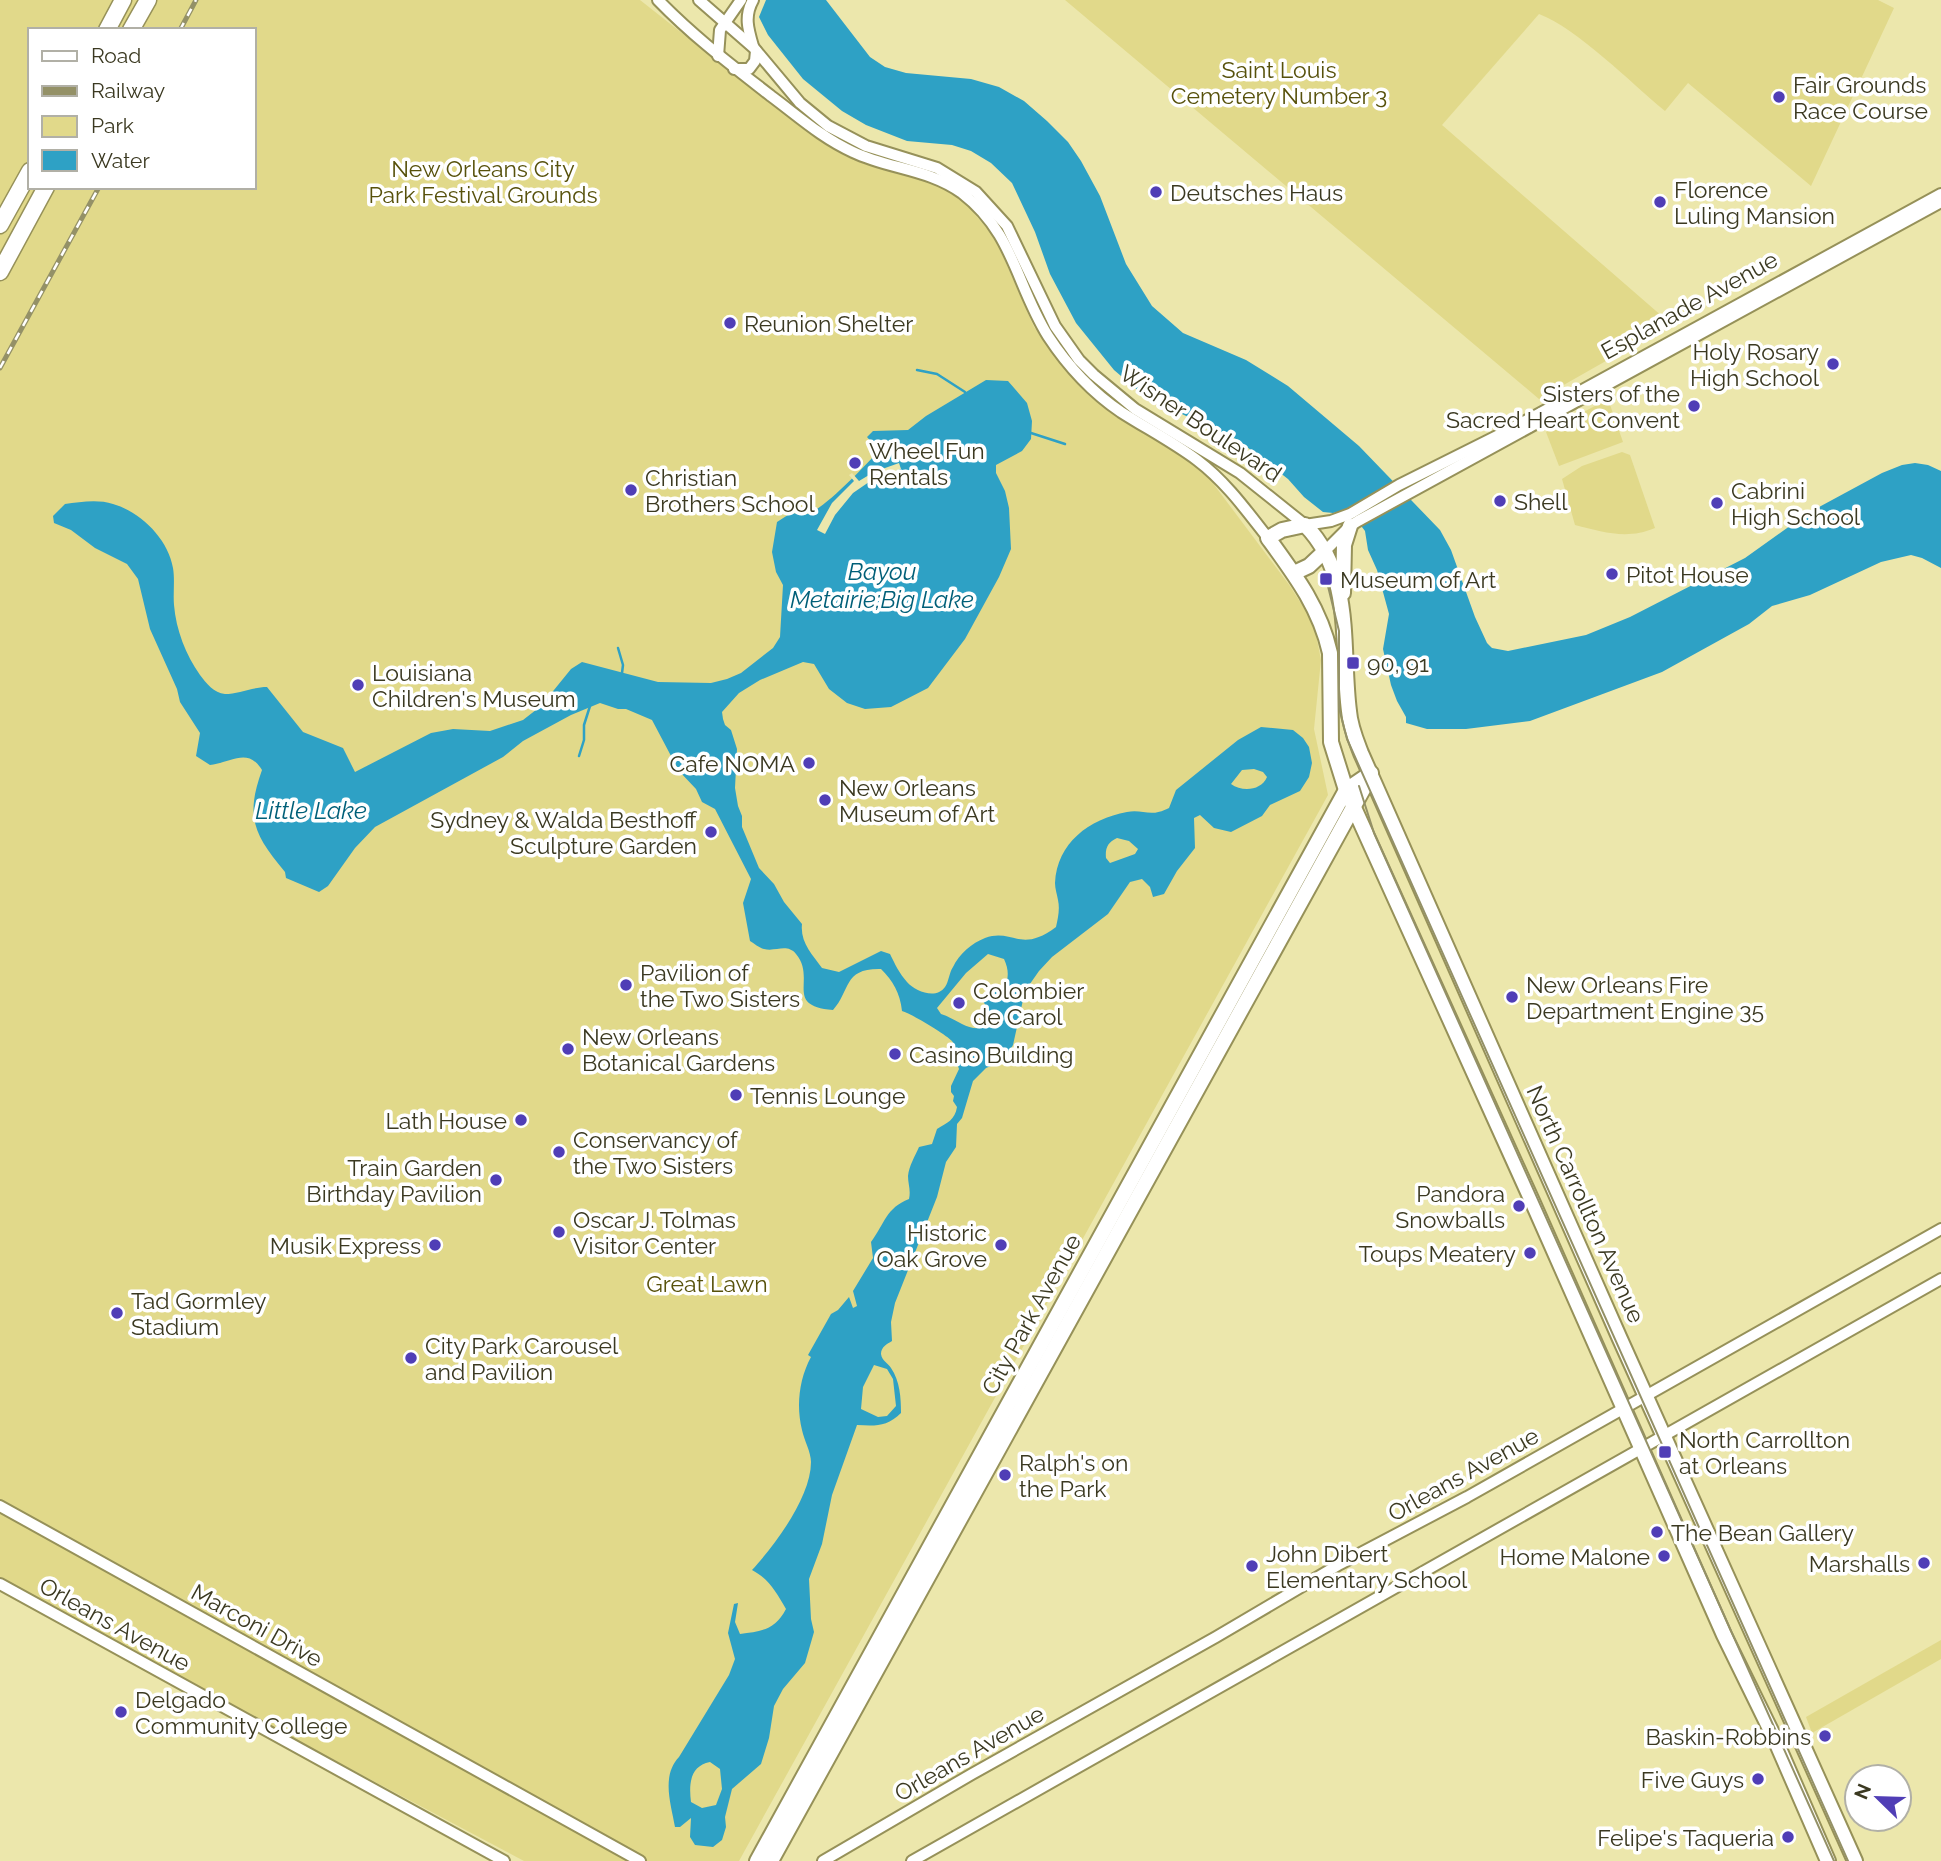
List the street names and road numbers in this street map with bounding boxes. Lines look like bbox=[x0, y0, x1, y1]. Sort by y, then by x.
street label: Esplanade Avenue bbox=[1596, 245, 1782, 365]
street label: Wisner Boulevard bbox=[1115, 359, 1287, 487]
street label: North Carrollton Avenue bbox=[1521, 1081, 1651, 1327]
street label: City Park Avenue bbox=[976, 1229, 1086, 1399]
street label: Orleans Avenue bbox=[1383, 1421, 1543, 1527]
street label: Orleans Avenue bbox=[35, 1571, 195, 1677]
street label: Marconi Drive bbox=[187, 1578, 327, 1672]
street label: Orleans Avenue bbox=[890, 1699, 1048, 1807]

